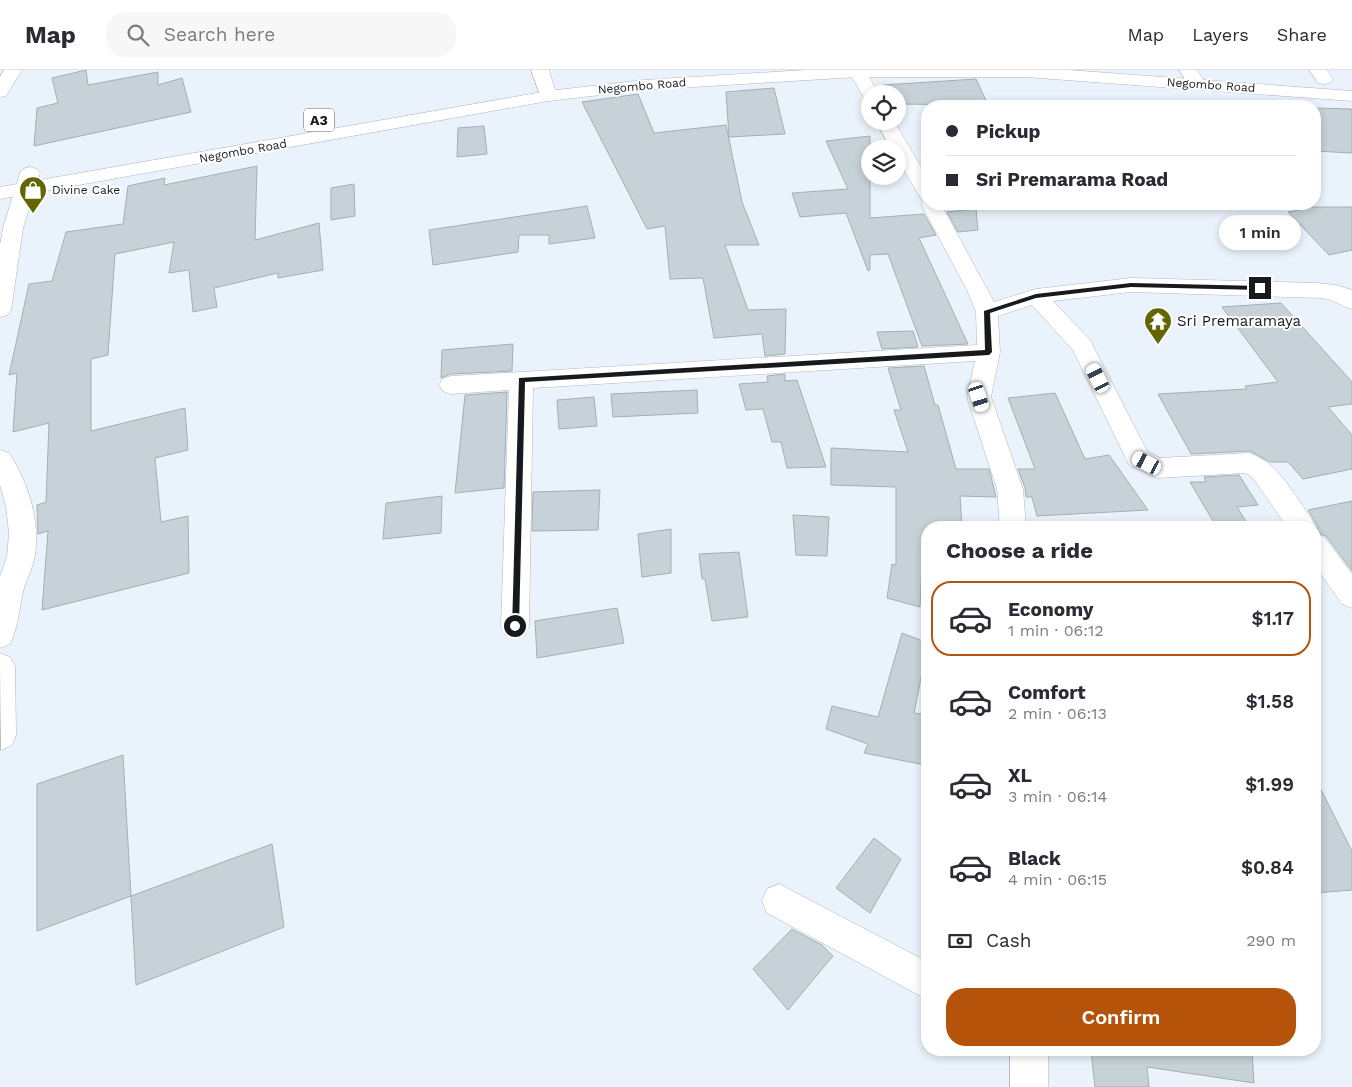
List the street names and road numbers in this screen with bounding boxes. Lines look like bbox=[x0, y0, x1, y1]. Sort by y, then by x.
street label: Negombo Road bbox=[597, 75, 687, 97]
street label: Negombo Road bbox=[1166, 75, 1256, 95]
road number: A3 bbox=[304, 108, 334, 132]
street label: Negombo Road bbox=[198, 136, 288, 166]

